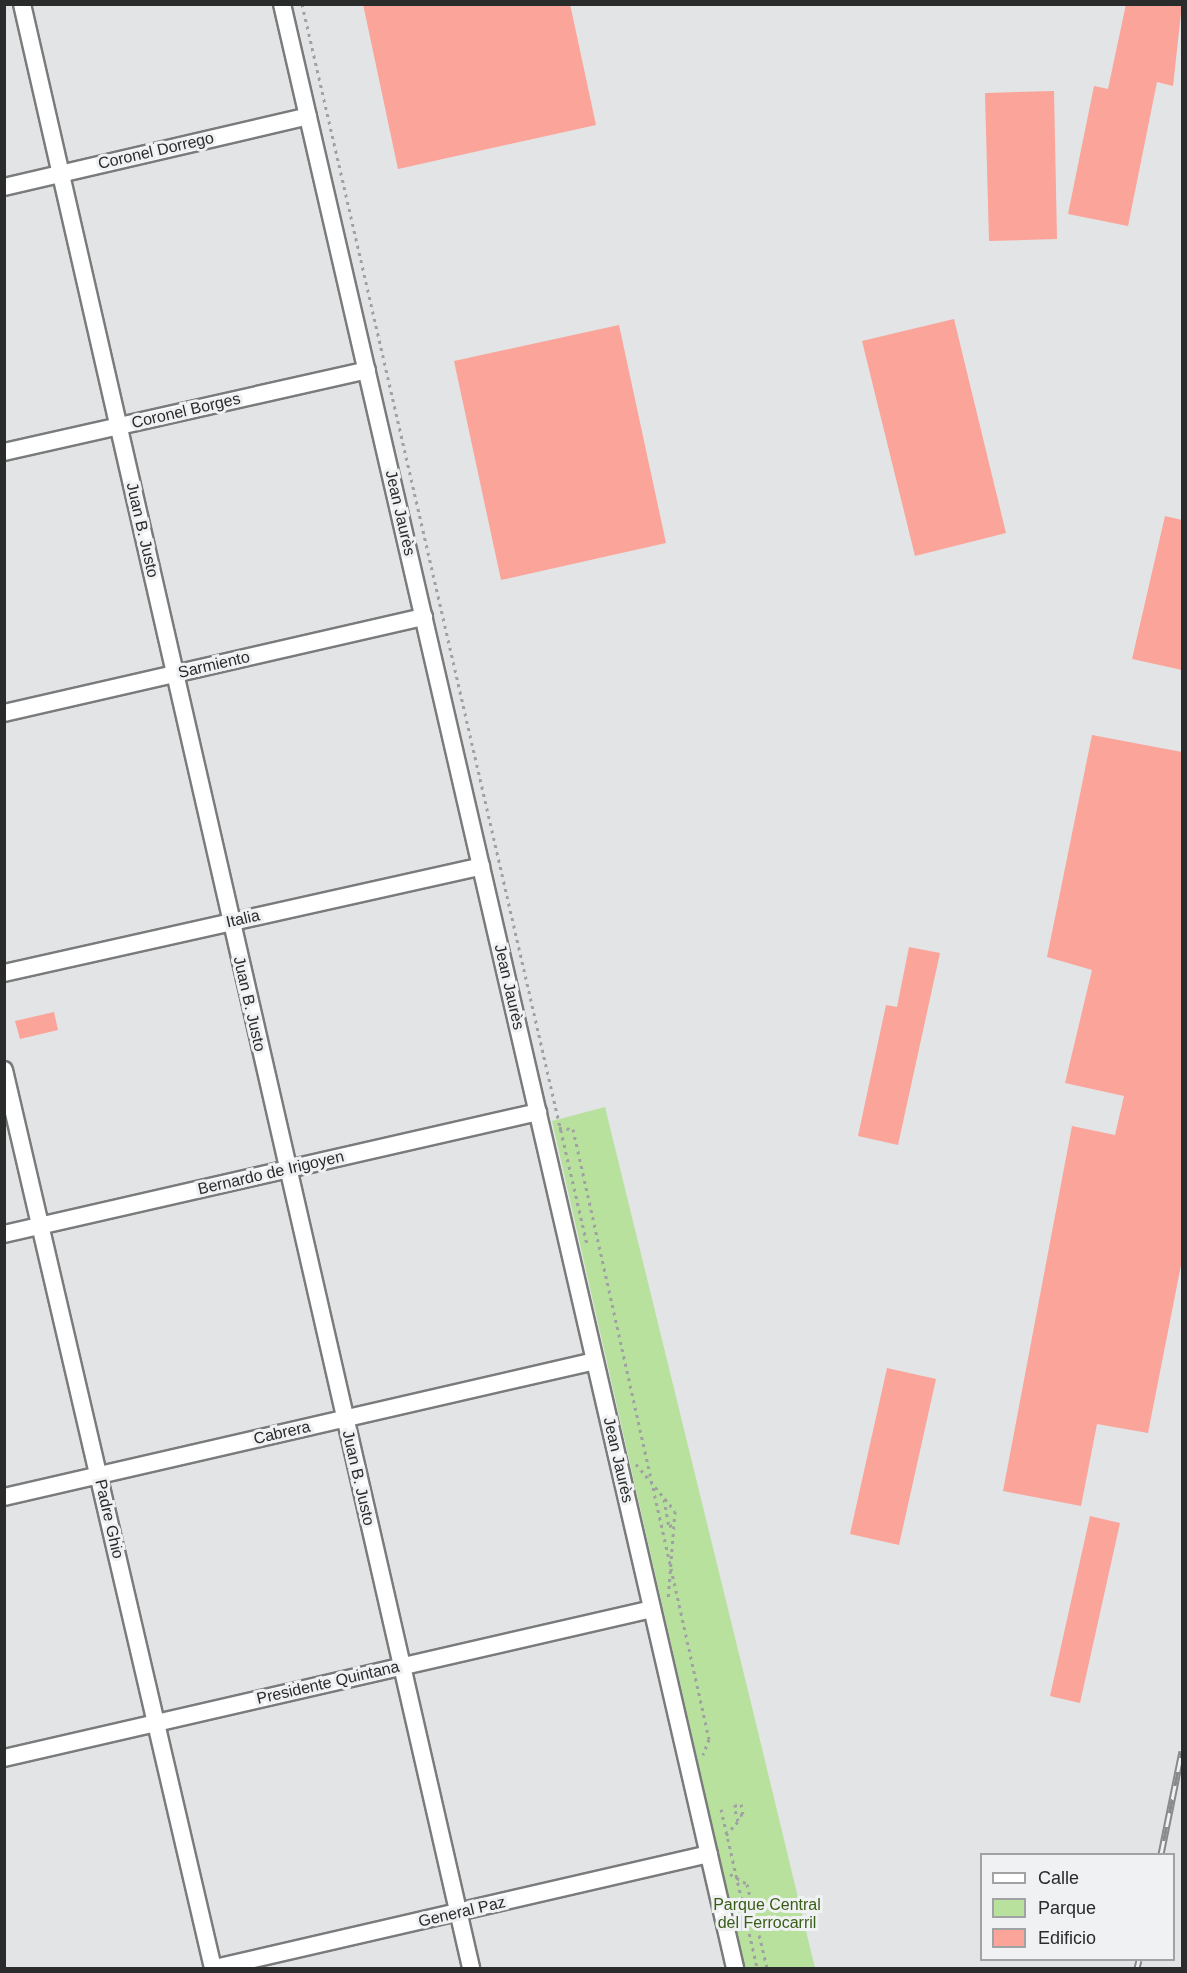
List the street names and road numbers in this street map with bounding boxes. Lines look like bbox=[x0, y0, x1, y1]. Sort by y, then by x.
street label: Coronel Dorrego bbox=[96, 128, 216, 174]
street label: Coronel Borges bbox=[130, 389, 242, 433]
street label: Jean Jaurès bbox=[381, 468, 419, 558]
street label: Juan B. Justo bbox=[122, 481, 162, 579]
street label: Sarmiento bbox=[176, 647, 252, 683]
street label: Italia bbox=[224, 906, 262, 932]
street label: Jean Jaurès bbox=[490, 942, 528, 1032]
street label: Juan B. Justo bbox=[229, 955, 269, 1053]
street label: Bernardo de Irigoyen bbox=[196, 1147, 346, 1199]
street label: Jean Jaurès bbox=[599, 1415, 637, 1505]
street label: Cabrera bbox=[252, 1417, 312, 1449]
street label: Juan B. Justo bbox=[338, 1429, 378, 1527]
street label: Padre Ghio bbox=[91, 1477, 127, 1561]
street label: Presidente Quintana bbox=[255, 1657, 401, 1709]
street label: General Paz bbox=[417, 1893, 507, 1931]

